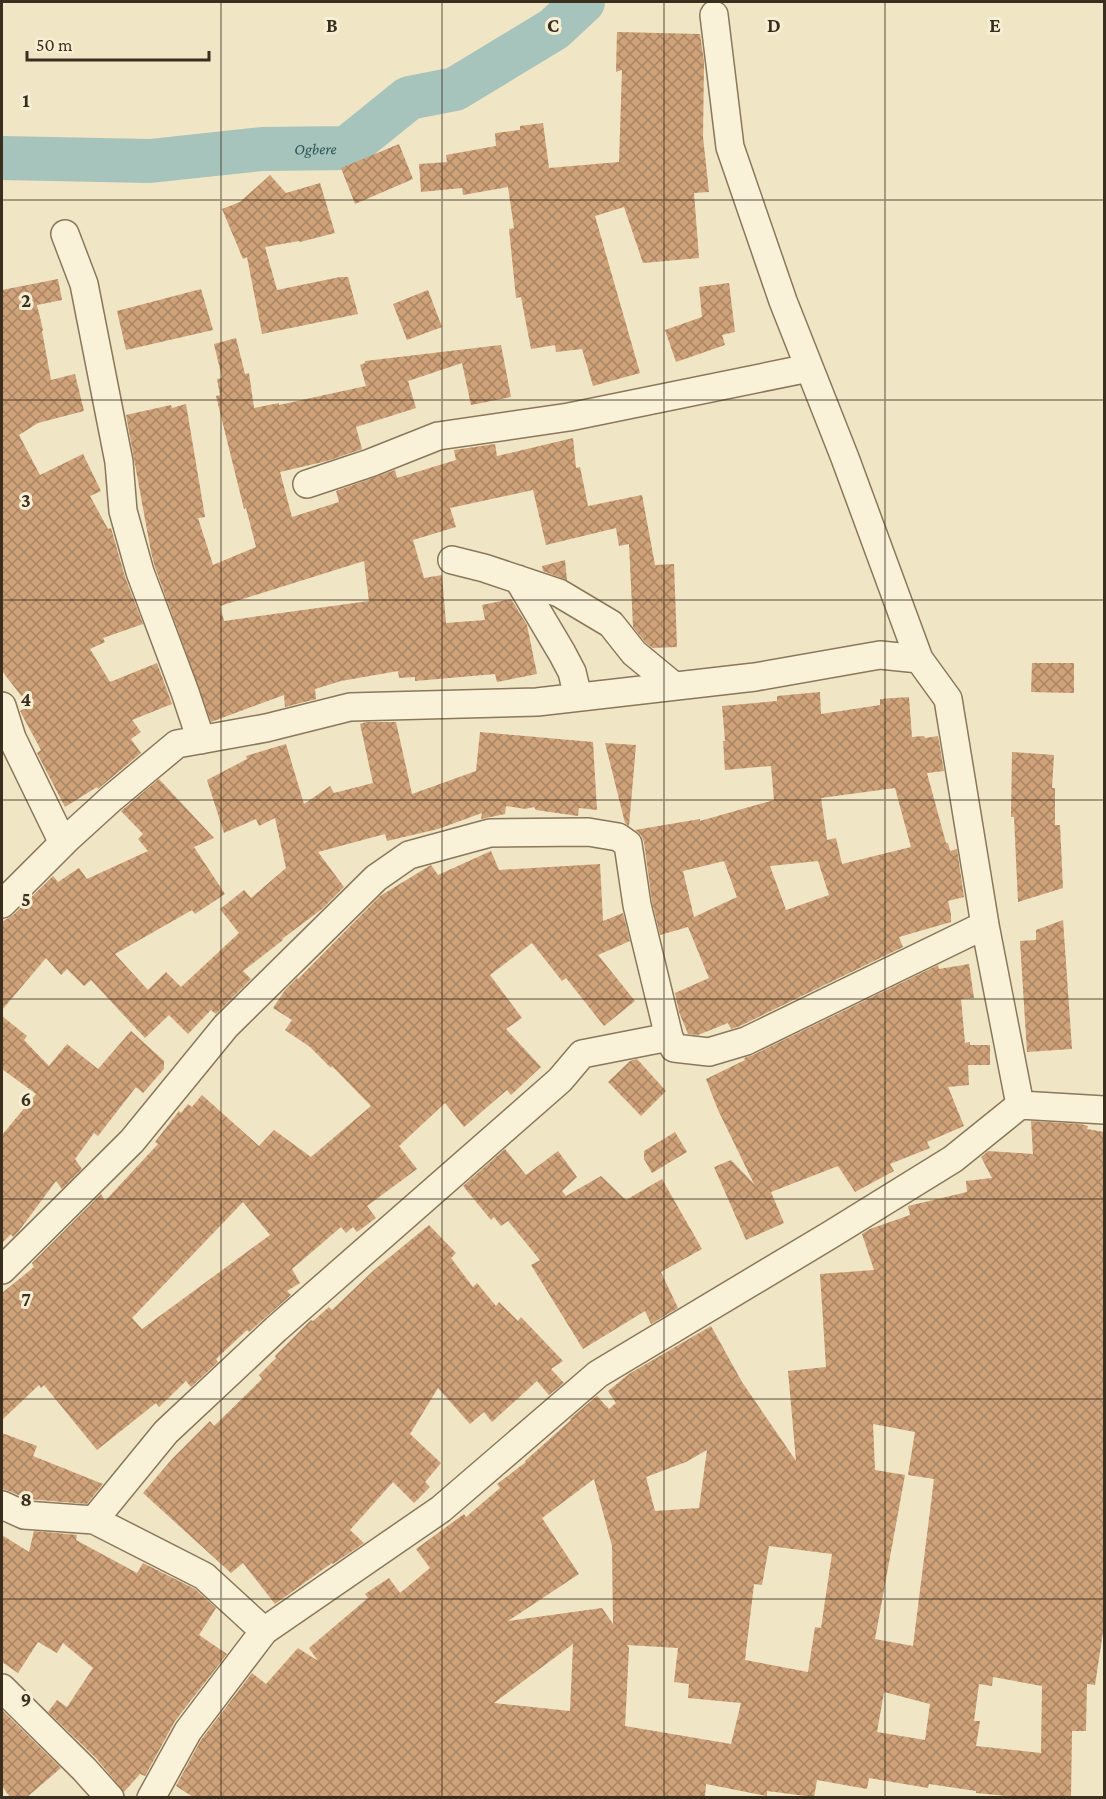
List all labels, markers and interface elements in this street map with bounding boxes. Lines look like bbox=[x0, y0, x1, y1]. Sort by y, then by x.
text: B bbox=[326, 14, 338, 36]
text: C bbox=[547, 14, 559, 36]
text: D bbox=[767, 14, 781, 36]
text: E bbox=[989, 14, 1001, 36]
scale bar bbox=[27, 24, 208, 62]
text: 50 m bbox=[36, 35, 73, 55]
text: 1 bbox=[22, 89, 30, 111]
water label: Ogbere bbox=[294, 140, 337, 158]
text: 2 bbox=[21, 289, 31, 311]
text: 3 bbox=[21, 489, 31, 511]
text: 4 bbox=[21, 688, 32, 710]
text: 5 bbox=[21, 888, 31, 910]
text: 6 bbox=[21, 1088, 31, 1110]
text: 7 bbox=[21, 1288, 31, 1310]
text: 8 bbox=[20, 1488, 32, 1510]
text: 9 bbox=[21, 1688, 31, 1710]

